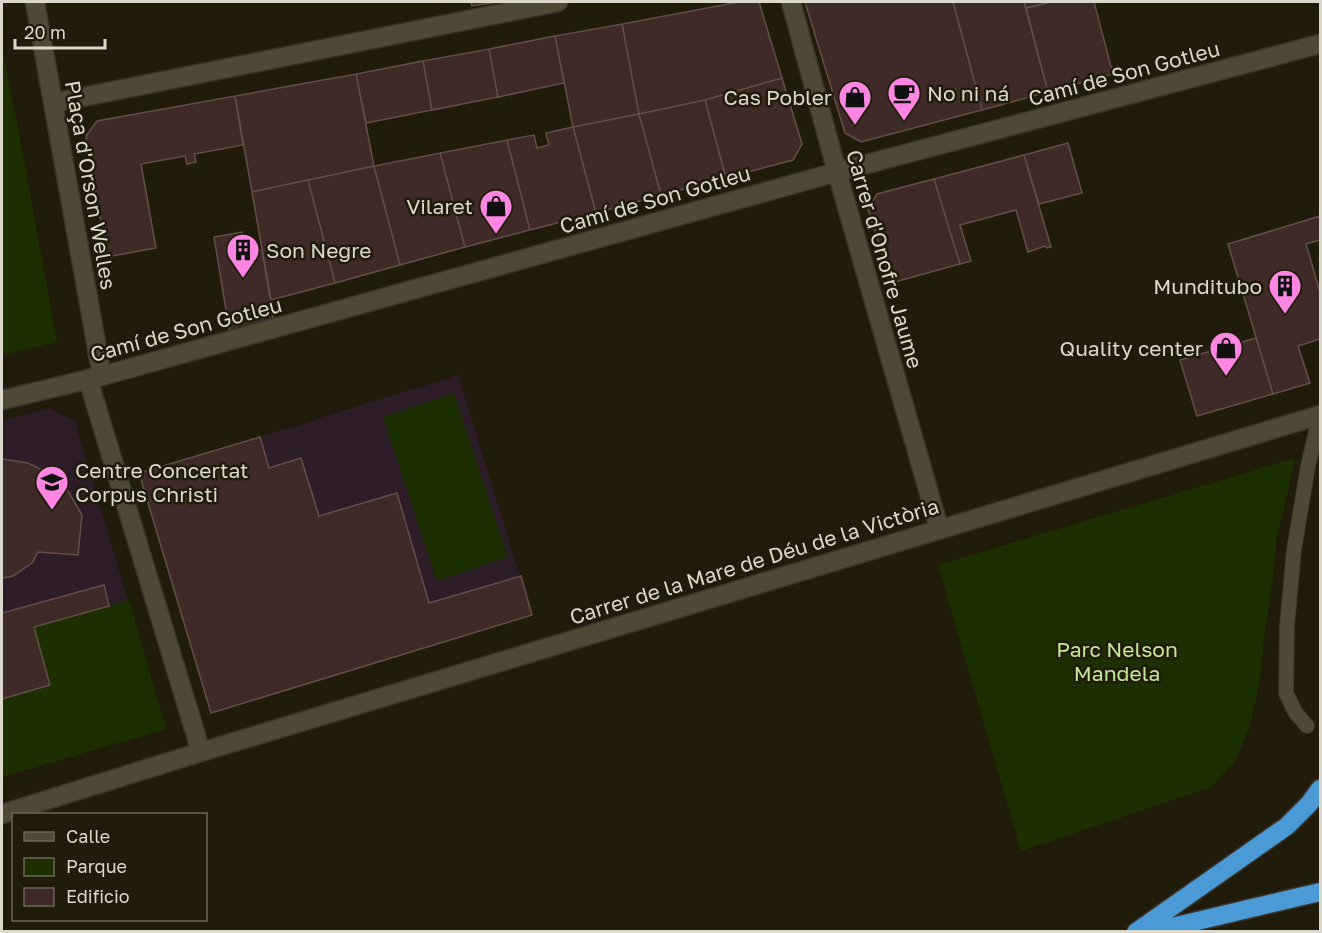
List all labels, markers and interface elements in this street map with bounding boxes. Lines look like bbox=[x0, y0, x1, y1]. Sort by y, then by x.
scale bar bbox=[15, 12, 105, 50]
text: 20 m bbox=[24, 21, 66, 43]
street label: Camí de Son Gotleu bbox=[1025, 35, 1223, 111]
cafe icon: No ni ná bbox=[886, 75, 922, 122]
street label: Plaça d'Orson Welles bbox=[60, 78, 122, 292]
shop icon: Cas Pobler bbox=[837, 79, 873, 126]
place label: No ni ná bbox=[927, 80, 1009, 106]
place label: Cas Pobler bbox=[724, 84, 832, 110]
street label: Carrer d'Onofre Jaume bbox=[841, 147, 929, 371]
street label: Camí de Son Gotleu bbox=[557, 159, 753, 239]
shop icon: Vilaret bbox=[478, 188, 514, 235]
place label: Vilaret bbox=[406, 193, 473, 219]
building icon: Son Negre bbox=[225, 232, 261, 279]
place label: Son Negre bbox=[266, 237, 371, 263]
building icon: Munditubo bbox=[1267, 268, 1303, 315]
place label: Munditubo bbox=[1153, 273, 1262, 299]
street label: Camí de Son Gotleu bbox=[87, 291, 285, 367]
shop icon: Quality center bbox=[1208, 330, 1244, 377]
place label: Quality center bbox=[1060, 335, 1203, 361]
place label: Centre Concertat Corpus Christi bbox=[75, 457, 248, 507]
school or university icon: Centre Concertat Corpus Christi bbox=[34, 464, 70, 511]
street label: Carrer de la Mare de Déu de la Victòria bbox=[566, 492, 942, 630]
park label: Parc Nelson Mandela bbox=[1056, 636, 1178, 686]
legend bbox=[12, 813, 207, 921]
text: Calle bbox=[66, 825, 110, 847]
text: Parque bbox=[66, 855, 127, 877]
text: Edificio bbox=[66, 885, 130, 907]

